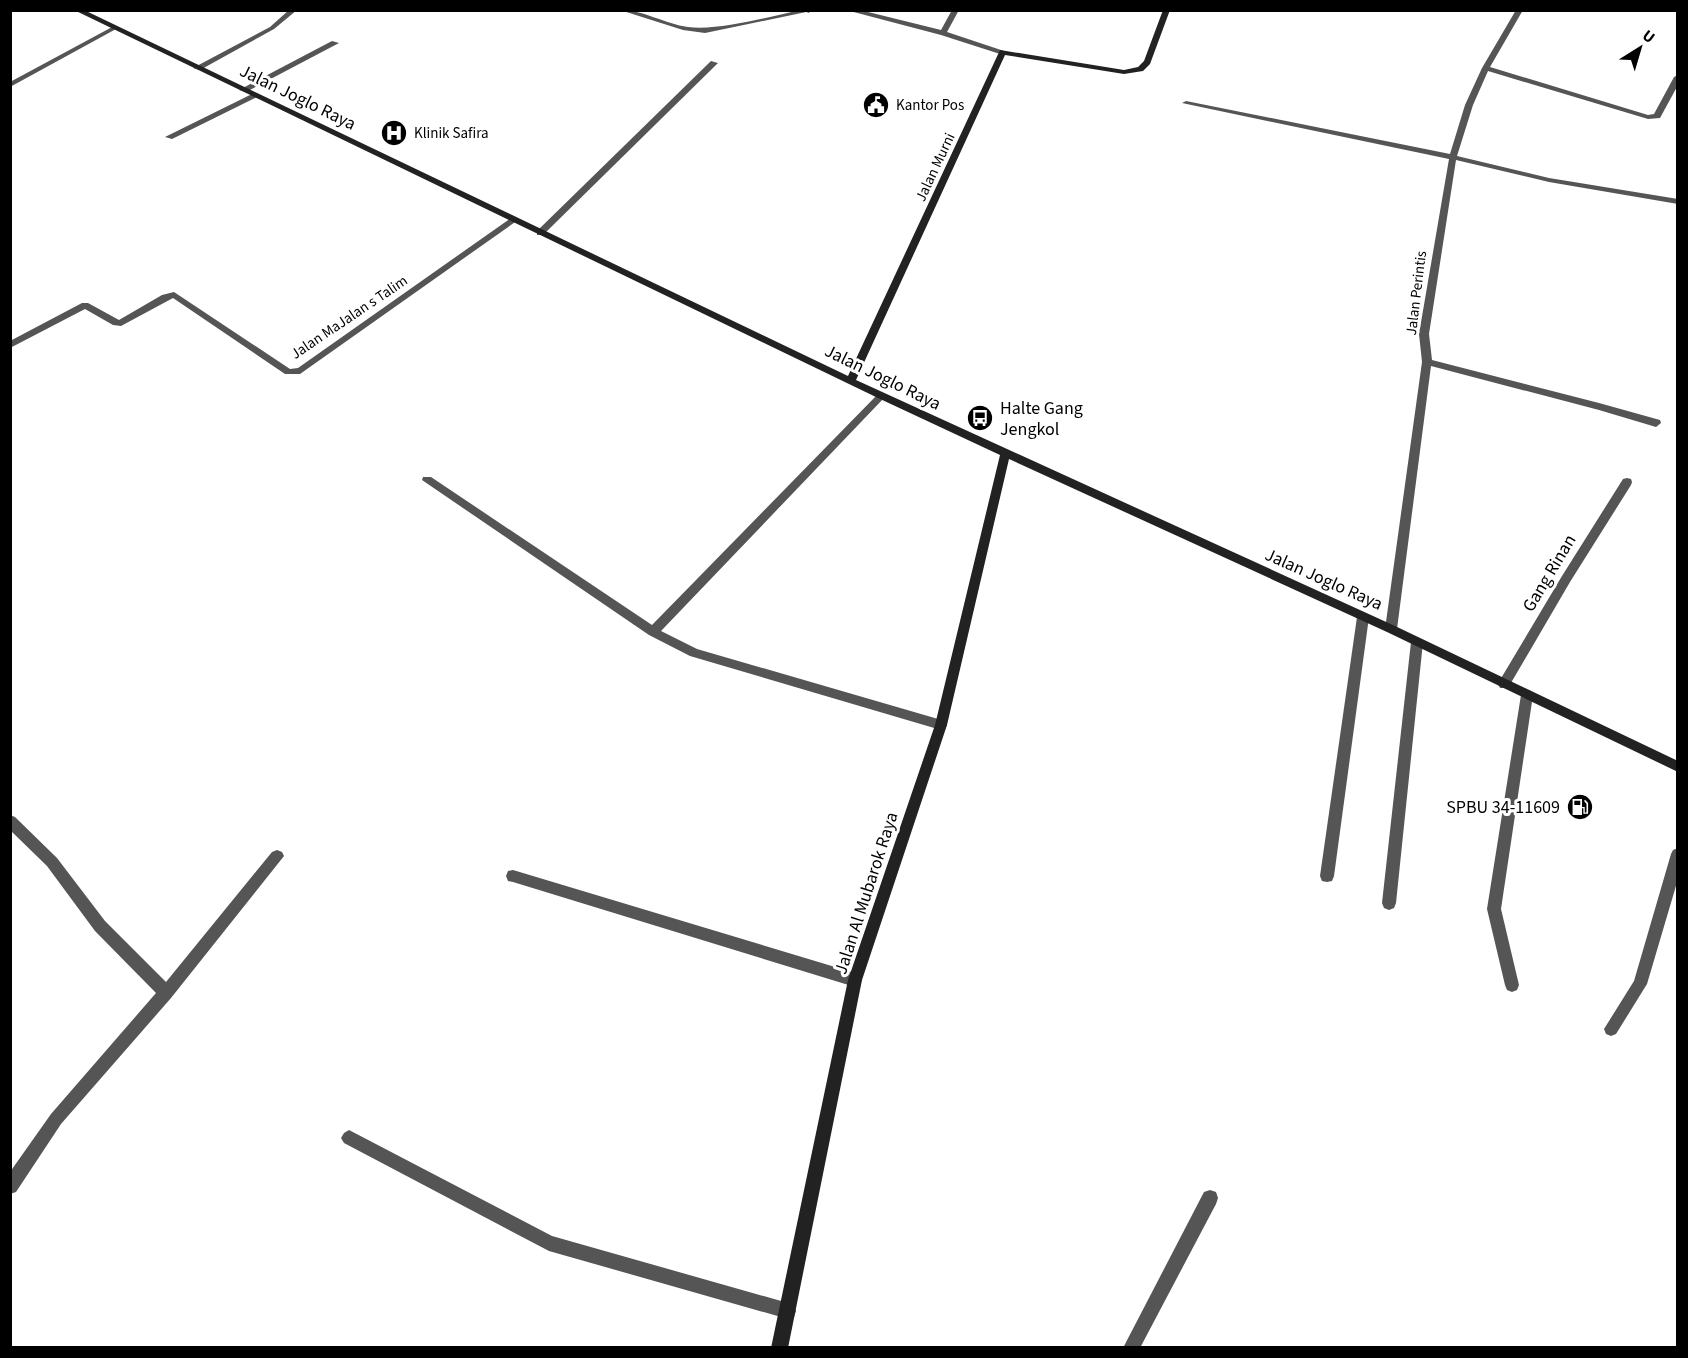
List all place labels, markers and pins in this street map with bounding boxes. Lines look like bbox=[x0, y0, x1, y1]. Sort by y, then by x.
public building icon: Kantor Pos bbox=[861, 90, 891, 120]
place label: Kantor Pos bbox=[896, 95, 964, 116]
hospital icon: Klinik Safira bbox=[379, 118, 409, 148]
place label: Klinik Safira bbox=[414, 123, 489, 144]
place label: Halte Gang Jengkol bbox=[1000, 396, 1083, 442]
bus stop icon: Halte Gang Jengkol bbox=[965, 403, 995, 433]
fuel station icon: SPBU 34-11609 bbox=[1565, 792, 1595, 822]
place label: SPBU 34-11609 bbox=[1446, 795, 1560, 820]

